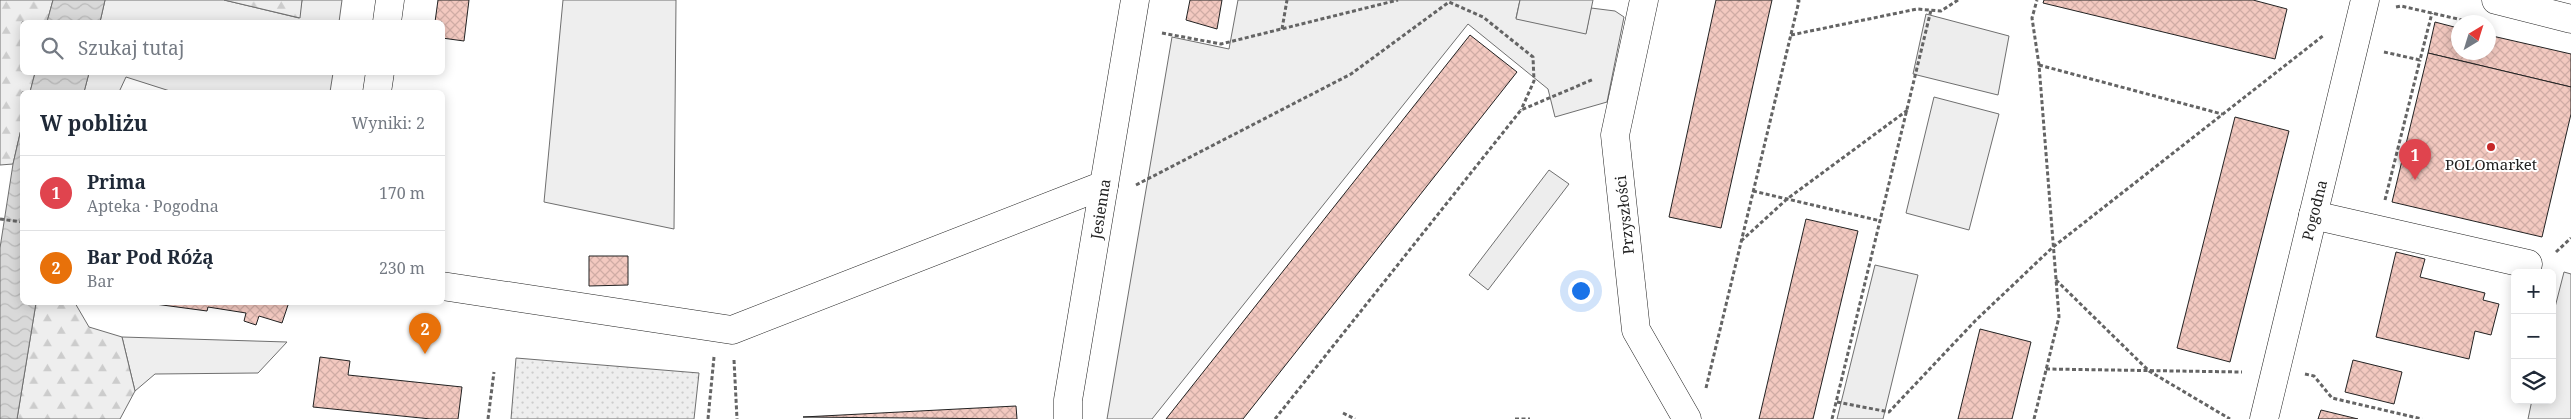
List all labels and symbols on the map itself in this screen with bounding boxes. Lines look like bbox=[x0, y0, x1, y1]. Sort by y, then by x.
north arrow bbox=[2451, 15, 2496, 60]
pin: 1 bbox=[2399, 139, 2431, 180]
marker: POLOmarket bbox=[2485, 141, 2497, 153]
place label: POLOmarket bbox=[2445, 154, 2537, 174]
street label: Przyszłości bbox=[1610, 174, 1638, 255]
street label: Jesienna bbox=[1085, 177, 1115, 242]
street label: Pogodna bbox=[2297, 178, 2331, 242]
your location bbox=[1568, 278, 1594, 304]
pin: 2 bbox=[409, 313, 441, 354]

